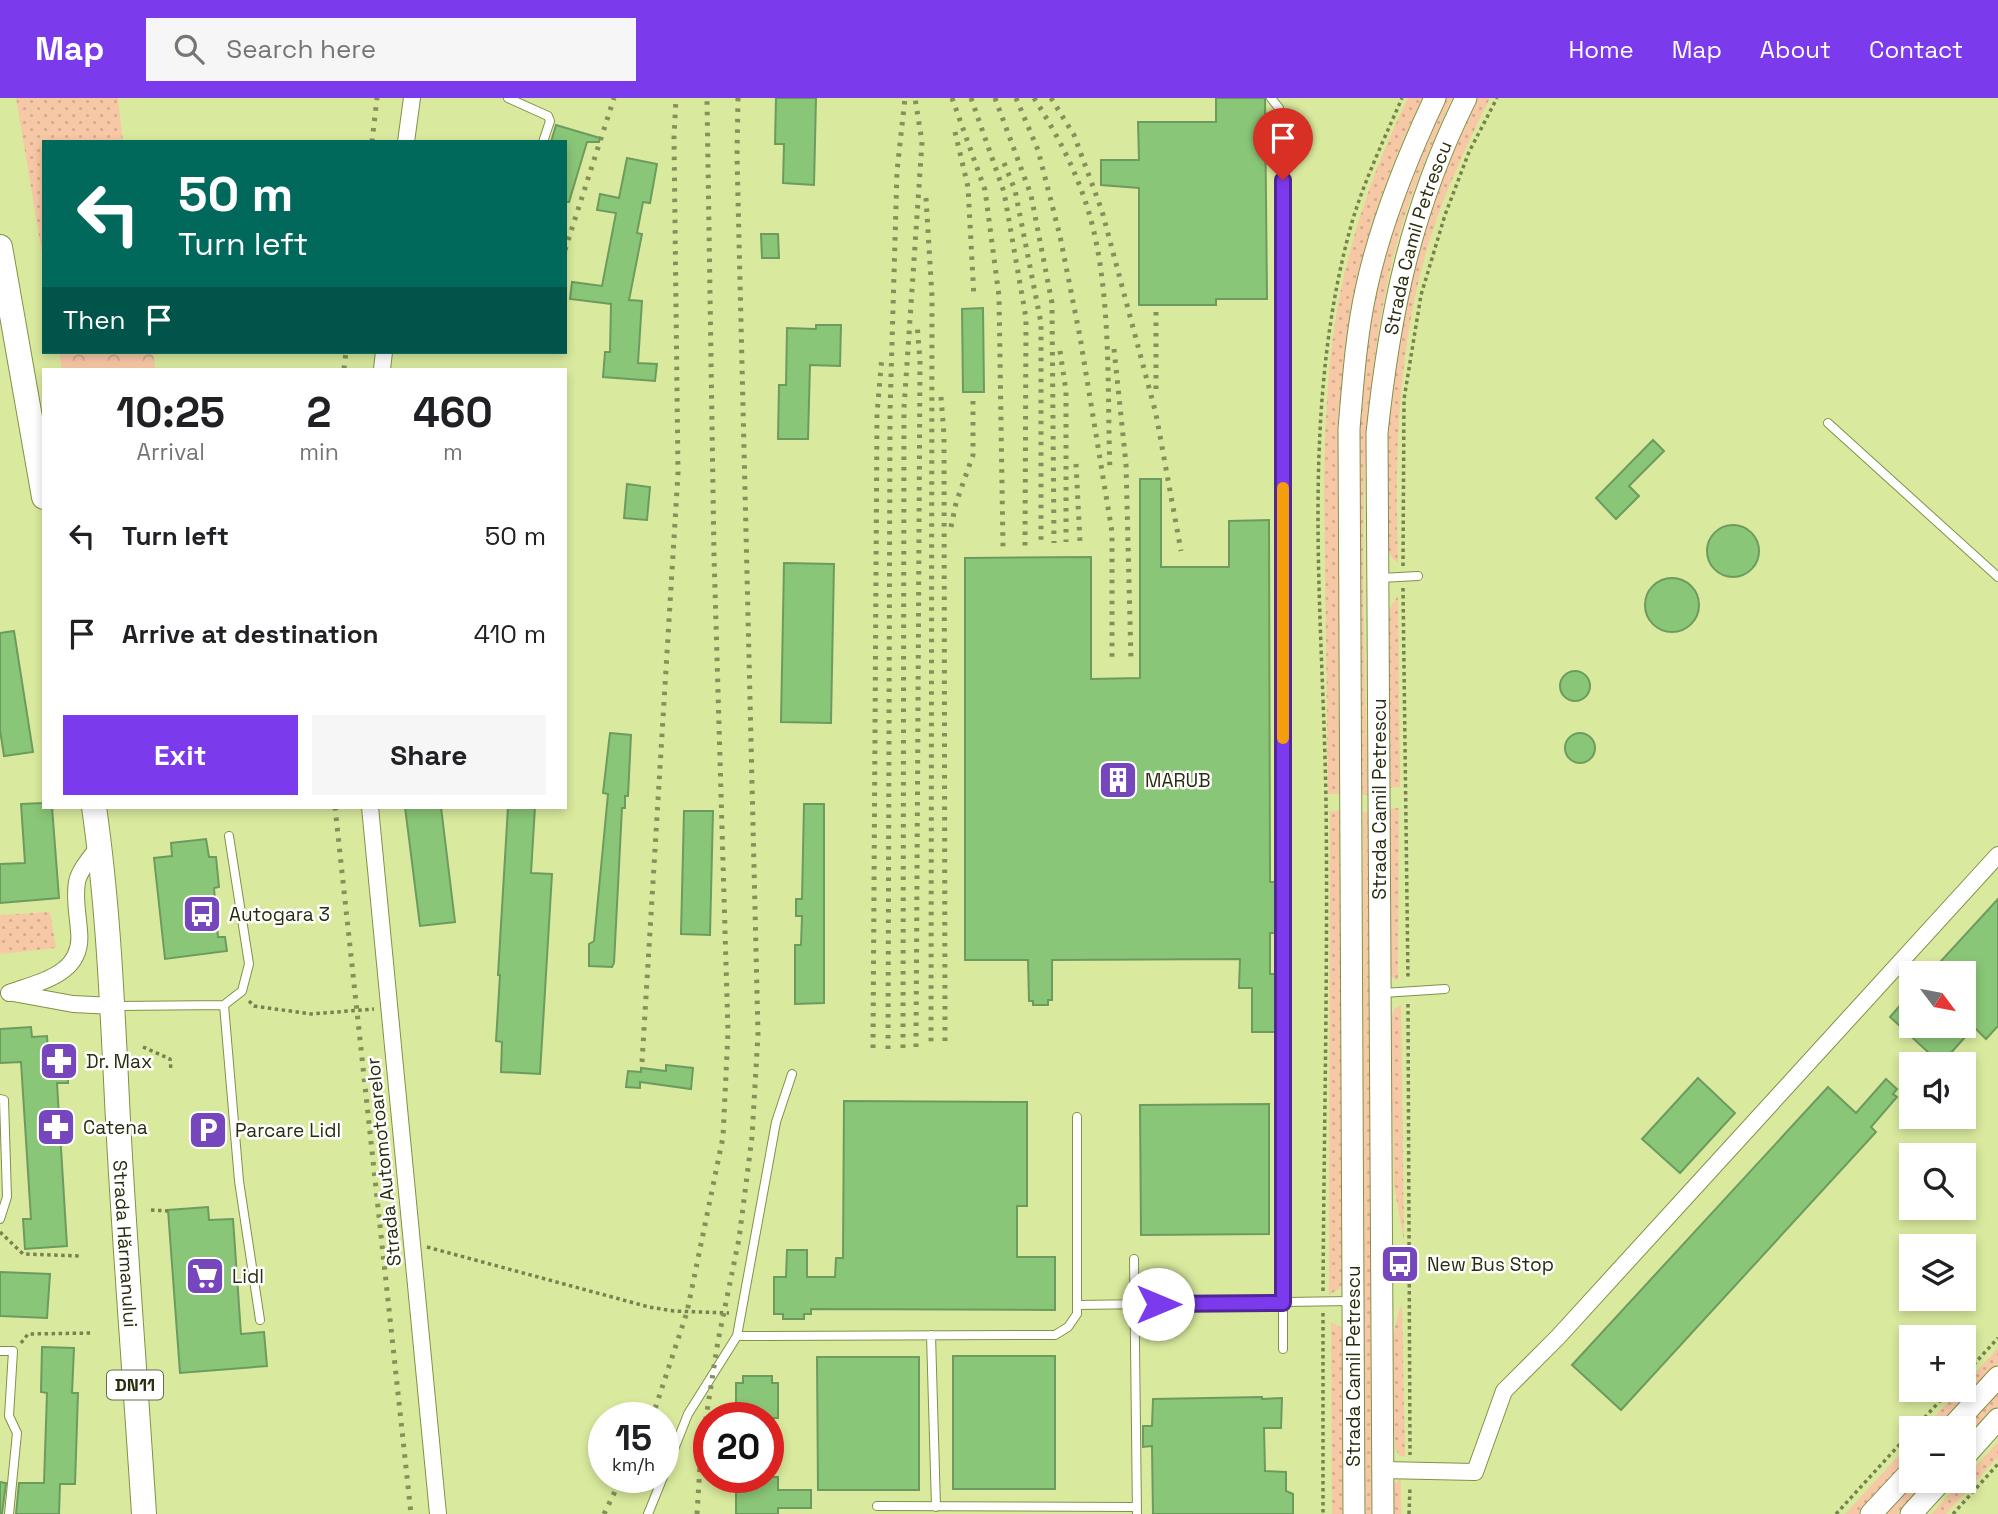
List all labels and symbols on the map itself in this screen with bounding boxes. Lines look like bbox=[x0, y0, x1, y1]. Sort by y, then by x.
pin bbox=[1253, 108, 1313, 180]
street label: Strada Camil Petrescu bbox=[1378, 137, 1458, 337]
street label: Strada Camil Petrescu bbox=[1367, 698, 1392, 900]
building icon: MARUB bbox=[1097, 759, 1139, 801]
place label: MARUB bbox=[1145, 768, 1211, 793]
bus stop icon: Autogara 3 bbox=[181, 893, 223, 935]
place label: Autogara 3 bbox=[229, 902, 330, 927]
north arrow bbox=[1899, 961, 1976, 1038]
pharmacy icon: Dr. Max bbox=[38, 1040, 80, 1082]
place label: Dr. Max bbox=[86, 1049, 152, 1074]
street label: Strada Automotoarelor bbox=[360, 1056, 407, 1268]
pharmacy icon: Catena bbox=[35, 1106, 77, 1148]
parking icon: Parcare Lidl bbox=[187, 1109, 229, 1151]
place label: Catena bbox=[83, 1115, 148, 1140]
place label: Parcare Lidl bbox=[235, 1118, 341, 1143]
street label: Strada Hărmanului bbox=[107, 1159, 143, 1328]
bus stop icon: New Bus Stop bbox=[1379, 1243, 1421, 1285]
place label: New Bus Stop bbox=[1427, 1252, 1554, 1277]
supermarket icon: Lidl bbox=[184, 1255, 226, 1297]
place label: Lidl bbox=[232, 1264, 264, 1289]
street label: Strada Camil Petrescu bbox=[1341, 1265, 1366, 1467]
position arrow bbox=[1121, 1267, 1195, 1341]
road number: DN11 bbox=[107, 1370, 163, 1400]
speed limit sign: 20 bbox=[693, 1402, 784, 1493]

